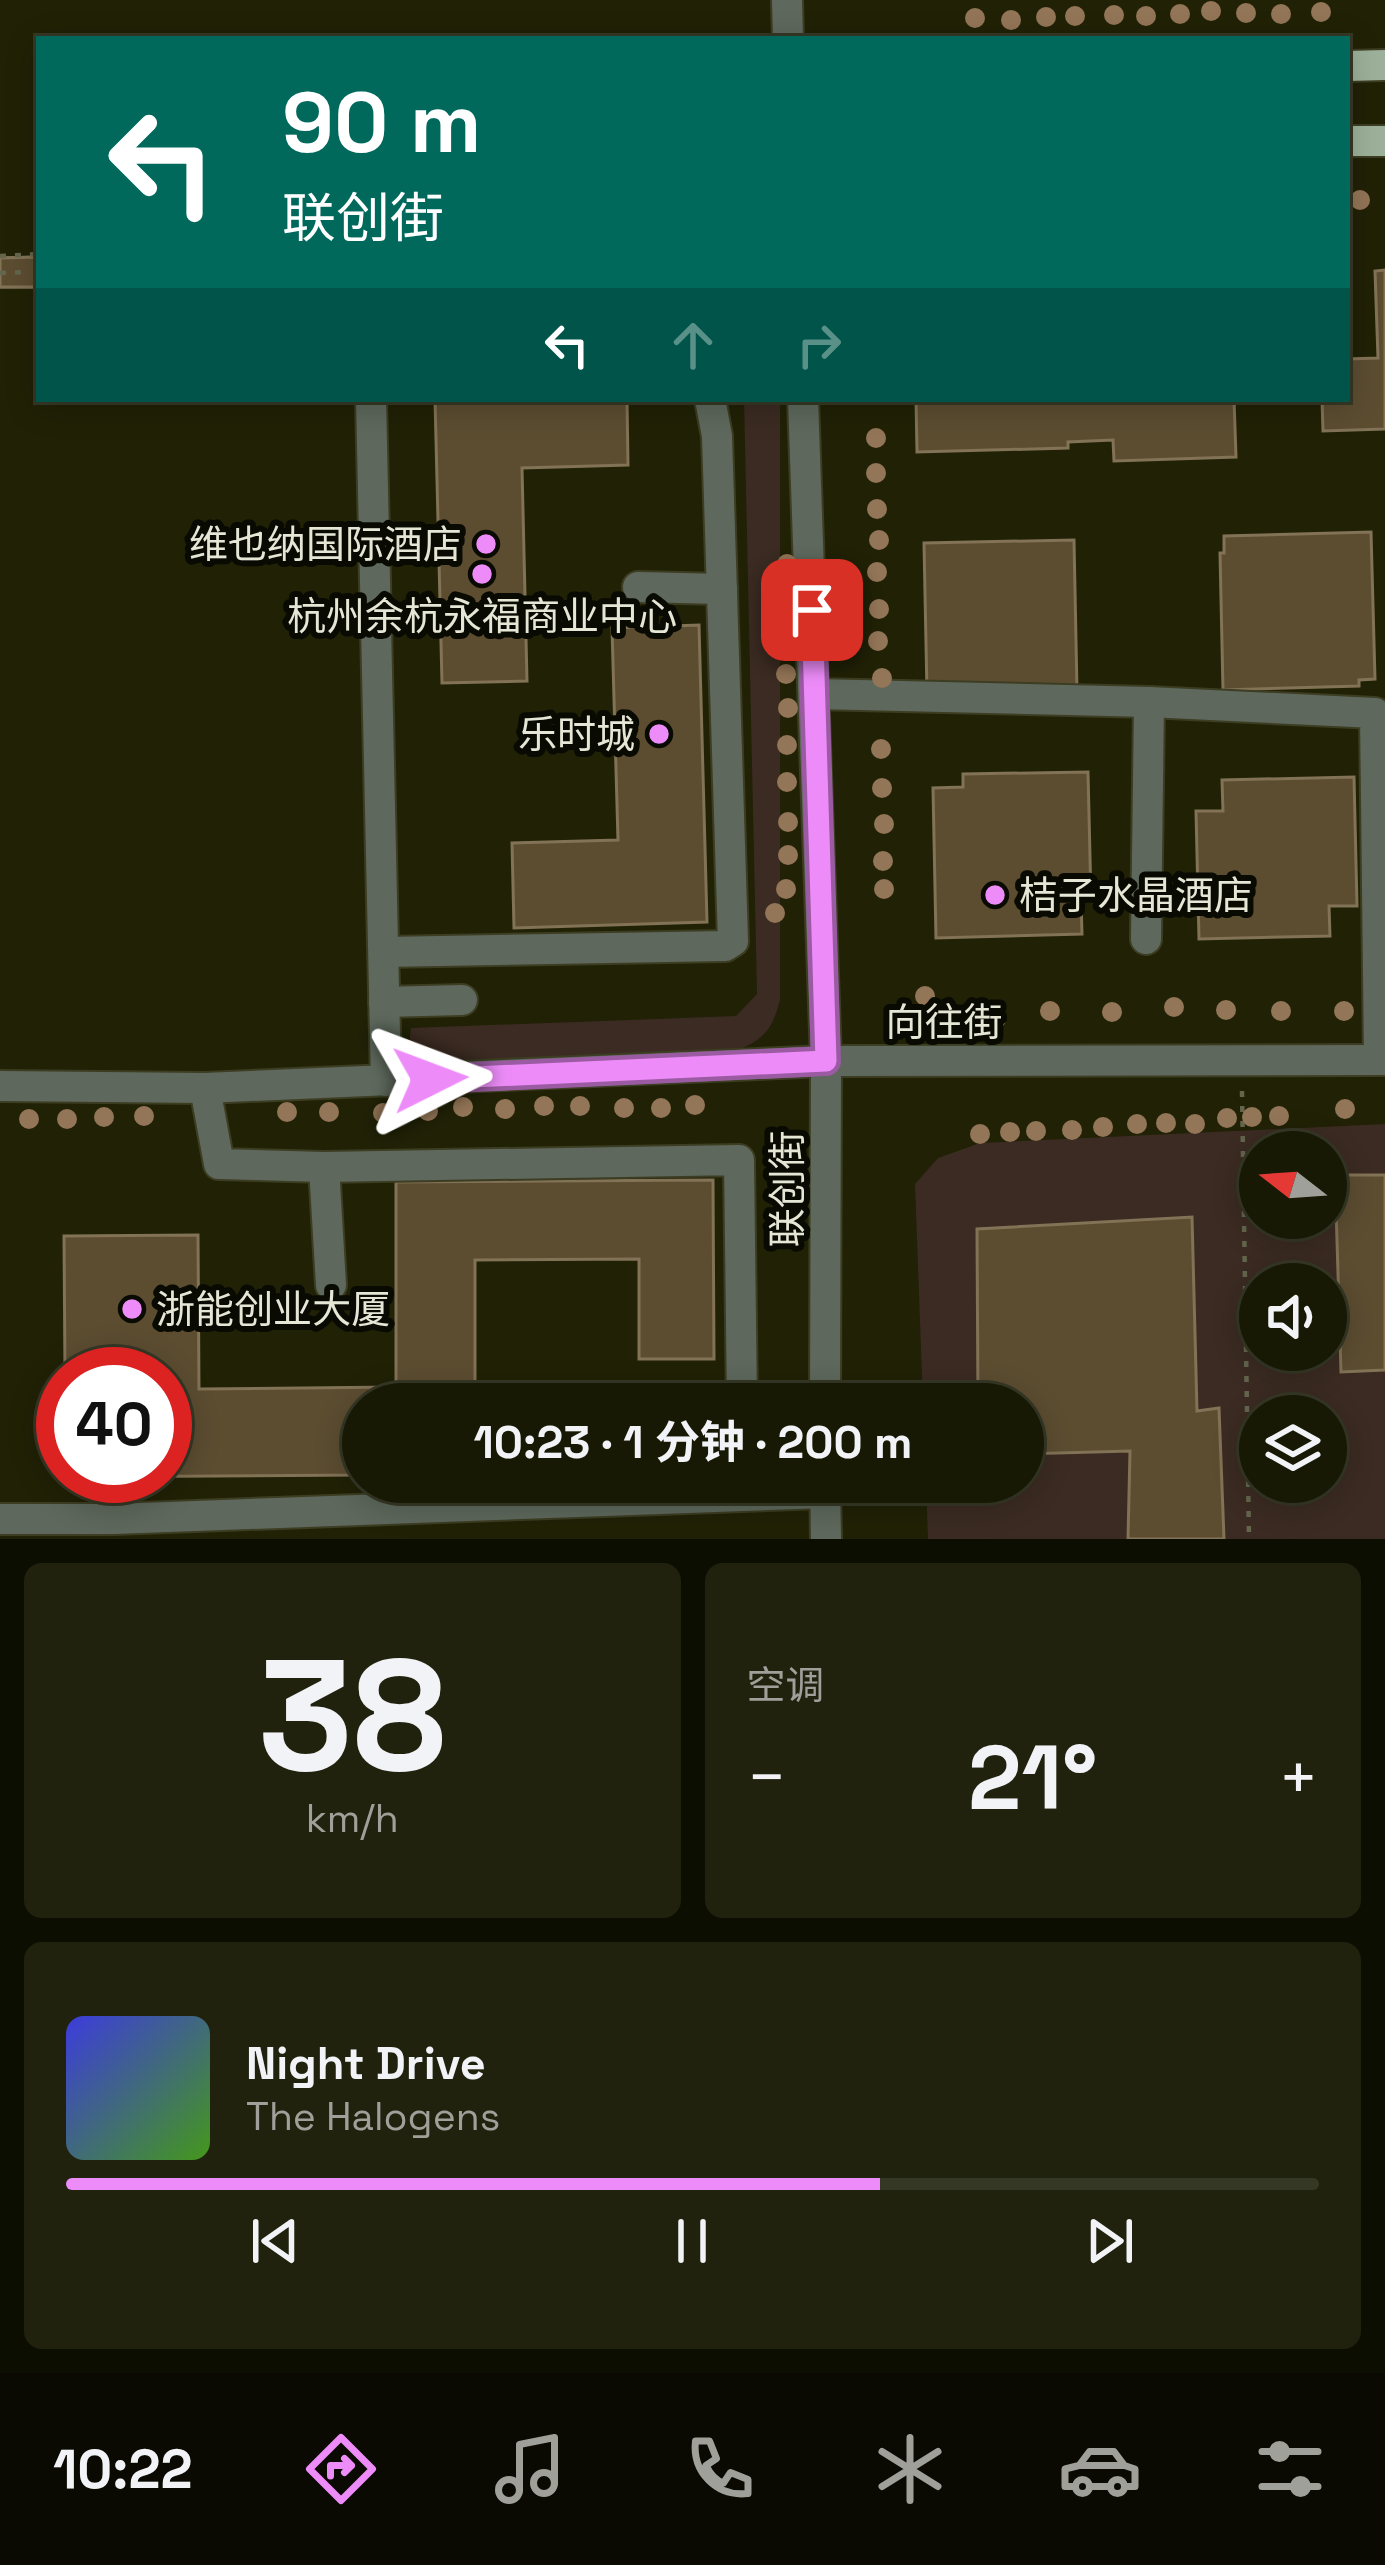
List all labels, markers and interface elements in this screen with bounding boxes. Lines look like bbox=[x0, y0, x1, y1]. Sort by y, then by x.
text: 90 m bbox=[282, 69, 481, 177]
icon: left bbox=[84, 84, 240, 240]
text: 联创街 bbox=[282, 184, 444, 253]
icon: left bbox=[534, 312, 600, 378]
icon: ahead bbox=[660, 312, 726, 378]
icon: right bbox=[786, 312, 852, 378]
place label: 维也纳国际酒店 bbox=[189, 520, 462, 569]
marker: 维也纳国际酒店 bbox=[473, 531, 499, 557]
pin bbox=[761, 559, 863, 661]
marker: 杭州余杭永福商业中心 bbox=[469, 561, 495, 587]
icon: arrive bbox=[779, 577, 845, 643]
place label: 杭州余杭永福商业中心 bbox=[287, 592, 677, 641]
place label: 乐时城 bbox=[518, 710, 635, 759]
marker: 乐时城 bbox=[646, 721, 672, 747]
place label: 桔子水晶酒店 bbox=[1019, 871, 1253, 920]
marker: 桔子水晶酒店 bbox=[982, 882, 1008, 908]
street label: 向往街 bbox=[885, 998, 1003, 1047]
position arrow bbox=[367, 1016, 493, 1142]
street label: 联创街 bbox=[763, 1130, 812, 1248]
north arrow bbox=[1239, 1131, 1347, 1239]
map controls bbox=[1239, 1131, 1347, 1503]
button: sound bbox=[1239, 1263, 1347, 1371]
place label: 浙能创业大厦 bbox=[156, 1285, 390, 1334]
marker: 浙能创业大厦 bbox=[119, 1296, 145, 1322]
speed limit sign: 40 bbox=[36, 1347, 192, 1503]
button: layers bbox=[1239, 1395, 1347, 1503]
text: 10:23 · 1 分钟 · 200 m bbox=[473, 1414, 913, 1471]
text: 38 bbox=[258, 1616, 446, 1816]
text: 空调 bbox=[747, 1661, 825, 1710]
text: 21° bbox=[968, 1720, 1098, 1835]
text: − bbox=[747, 1735, 787, 1819]
text: + bbox=[1278, 1735, 1319, 1819]
text: km/h bbox=[306, 1794, 399, 1843]
text: Night Drive bbox=[246, 2035, 486, 2092]
text: The Halogens bbox=[246, 2092, 500, 2141]
icon: previous bbox=[242, 2208, 308, 2274]
icon: pause bbox=[659, 2208, 725, 2274]
icon: next bbox=[1077, 2208, 1143, 2274]
icon: directions bbox=[299, 2427, 383, 2511]
icon: music bbox=[488, 2427, 572, 2511]
icon: phone bbox=[678, 2427, 762, 2511]
icon: climate bbox=[868, 2427, 952, 2511]
icon: car bbox=[1058, 2427, 1142, 2511]
icon: filters bbox=[1248, 2427, 1332, 2511]
text: 10:22 bbox=[53, 2435, 193, 2504]

